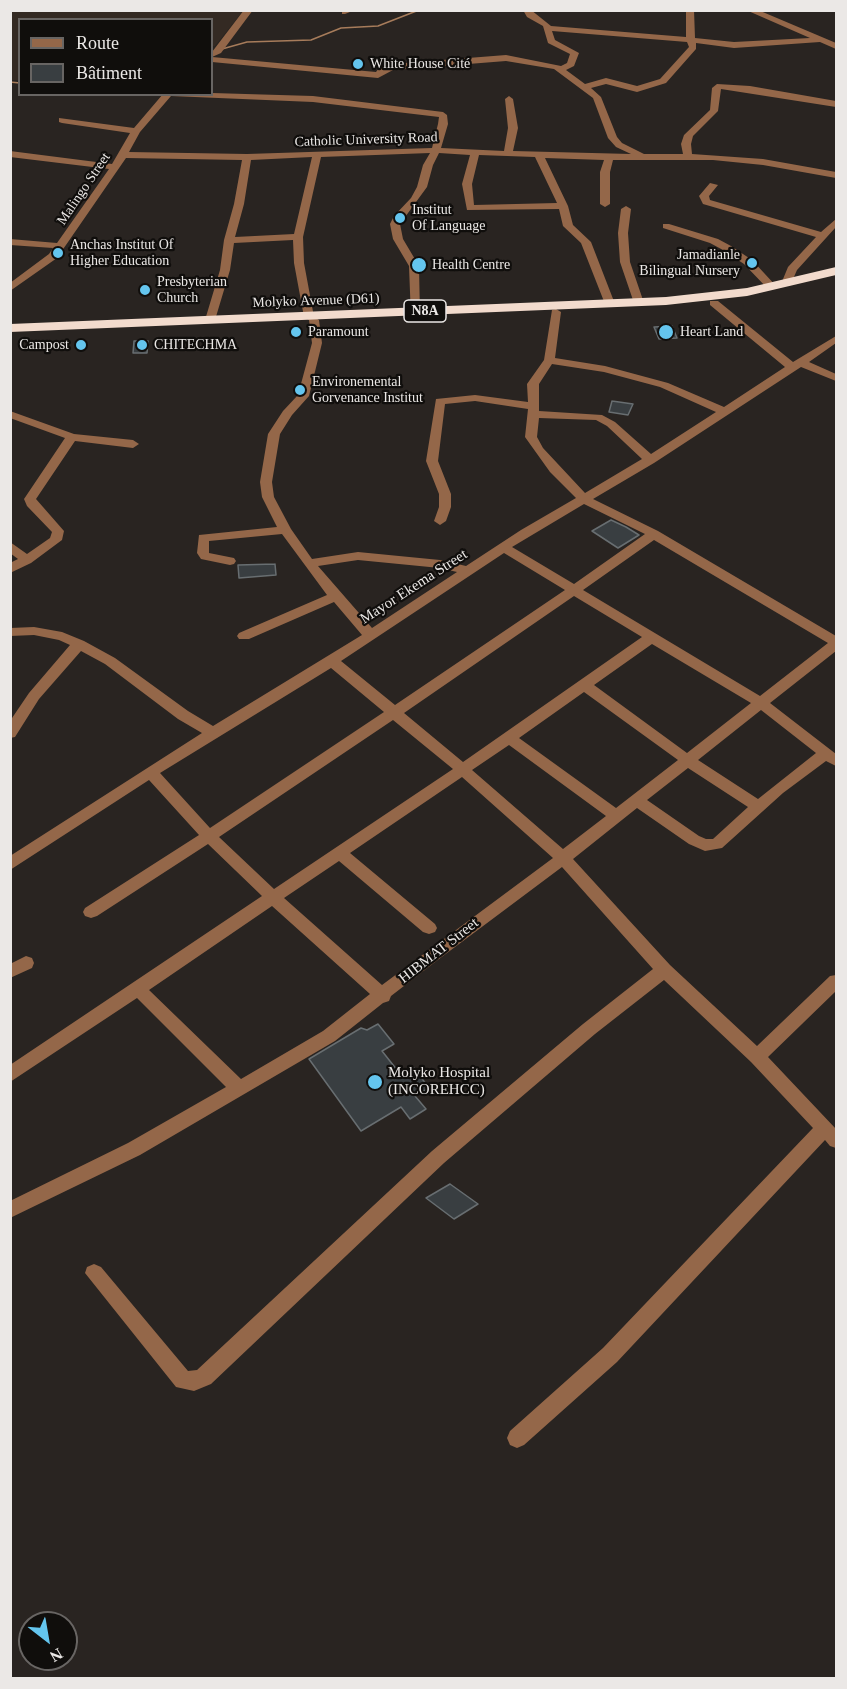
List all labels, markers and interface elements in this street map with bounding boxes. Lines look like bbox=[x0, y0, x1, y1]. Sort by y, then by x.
legend bbox=[18, 18, 213, 96]
text: Route bbox=[76, 33, 119, 53]
place label: White House Cité bbox=[370, 56, 470, 72]
marker: White House Cité bbox=[351, 57, 365, 71]
text: Bâtiment bbox=[76, 63, 142, 83]
street label: Catholic University Road bbox=[294, 129, 438, 151]
street label: Malingo Street bbox=[54, 150, 114, 228]
place label: Institut Of Language bbox=[412, 202, 485, 234]
marker: Institut Of Language bbox=[393, 211, 407, 225]
place label: Anchas Institut Of Higher Education bbox=[70, 237, 173, 270]
marker: Anchas Institut Of Higher Education bbox=[51, 246, 65, 260]
place label: Jamadianle Bilingual Nursery bbox=[639, 247, 740, 280]
marker: Health Centre bbox=[410, 256, 428, 274]
marker: Jamadianle Bilingual Nursery bbox=[745, 256, 759, 270]
place label: Health Centre bbox=[432, 257, 510, 273]
place label: Presbyterian Church bbox=[157, 274, 227, 306]
marker: Presbyterian Church bbox=[138, 283, 152, 297]
street label: Molyko Avenue (D61) bbox=[252, 290, 380, 312]
road number: N8A bbox=[404, 300, 446, 322]
marker: Heart Land bbox=[657, 323, 675, 341]
place label: Paramount bbox=[308, 324, 369, 340]
place label: Heart Land bbox=[680, 324, 743, 340]
marker: Paramount bbox=[289, 325, 303, 339]
place label: Campost bbox=[19, 337, 69, 353]
place label: CHITECHMA bbox=[154, 337, 237, 353]
marker: Campost bbox=[74, 338, 88, 352]
marker: CHITECHMA bbox=[135, 338, 149, 352]
place label: Environemental Gorvenance Institut bbox=[312, 374, 423, 406]
marker: Environemental Gorvenance Institut bbox=[293, 383, 307, 397]
street label: Mayor Ekema Street bbox=[357, 546, 471, 628]
street label: HIBMAT Street bbox=[396, 914, 482, 988]
place label: Molyko Hospital (INCOREHCC) bbox=[388, 1064, 490, 1099]
marker: Molyko Hospital (INCOREHCC) bbox=[366, 1073, 384, 1091]
north arrow bbox=[18, 1611, 78, 1671]
text: N bbox=[47, 1645, 66, 1665]

